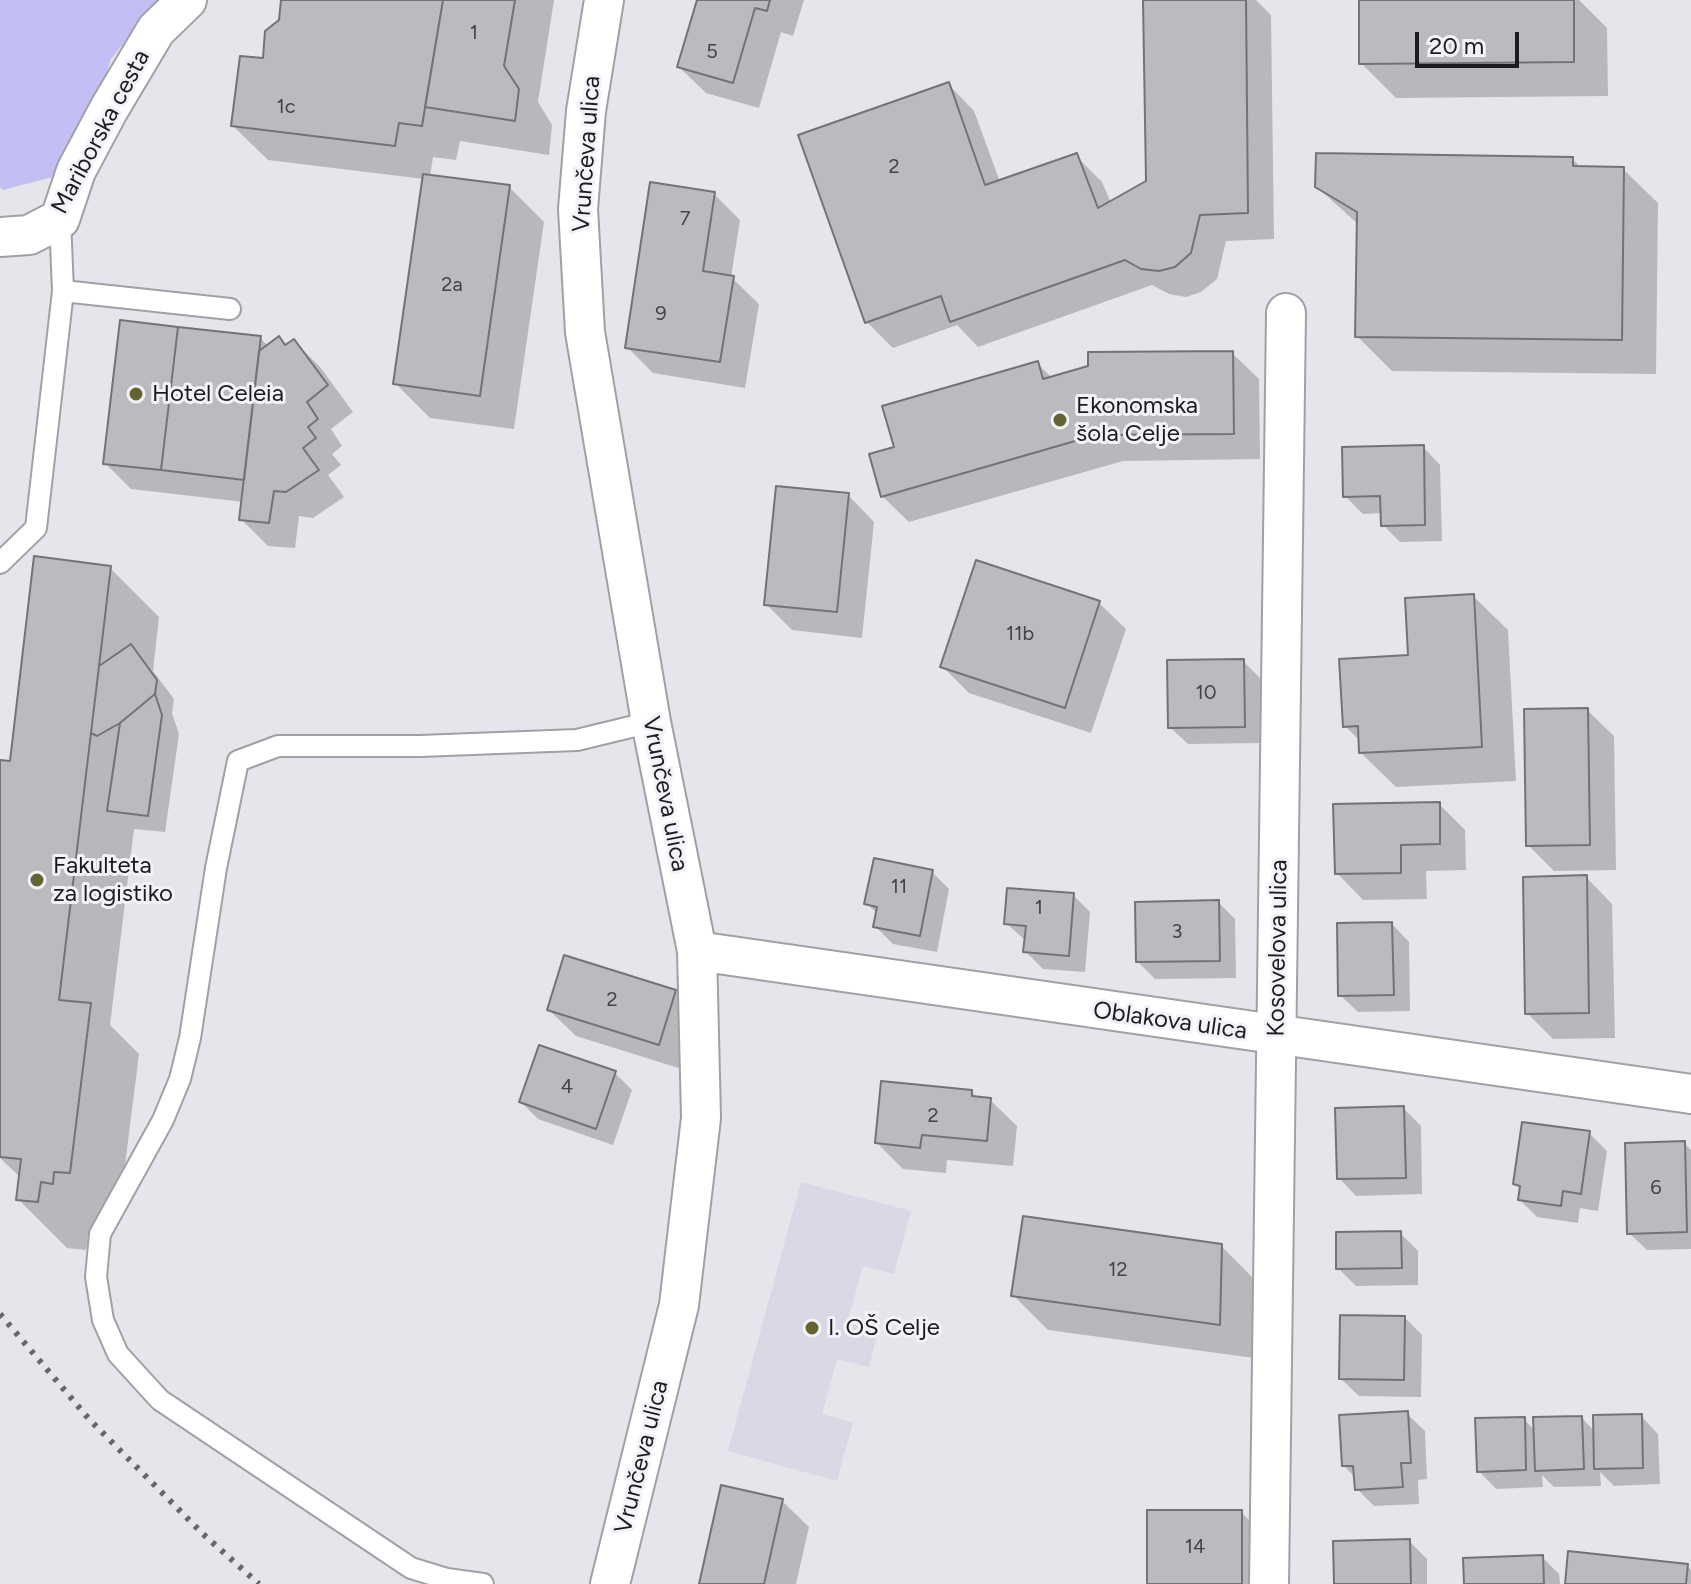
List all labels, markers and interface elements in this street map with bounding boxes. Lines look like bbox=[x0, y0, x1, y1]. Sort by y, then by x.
scale bar bbox=[1419, 16, 1523, 66]
house number: 1 bbox=[470, 21, 478, 45]
text: 20 m bbox=[1429, 31, 1484, 60]
house number: 5 bbox=[706, 40, 718, 64]
street label: Mariborska cesta bbox=[46, 45, 156, 219]
street label: Vrunčeva ulica bbox=[567, 75, 607, 233]
house number: 1c bbox=[276, 95, 296, 119]
house number: 2 bbox=[888, 155, 900, 179]
house number: 7 bbox=[680, 207, 690, 231]
house number: 2a bbox=[441, 273, 463, 297]
house number: 9 bbox=[655, 302, 667, 326]
place label: Hotel Celeia bbox=[152, 380, 284, 408]
marker: Hotel Celeia bbox=[127, 385, 145, 403]
place label: Ekonomska šola Celje bbox=[1076, 392, 1198, 448]
marker: Ekonomska šola Celje bbox=[1051, 411, 1069, 429]
house number: 11b bbox=[1006, 622, 1034, 646]
house number: 10 bbox=[1195, 681, 1217, 705]
street label: Vrunčeva ulica bbox=[636, 714, 694, 874]
place label: Fakulteta za logistiko bbox=[53, 852, 173, 908]
street label: Kosovelova ulica bbox=[1262, 859, 1294, 1037]
marker: Fakulteta za logistiko bbox=[28, 871, 46, 889]
house number: 11 bbox=[891, 875, 907, 899]
house number: 1 bbox=[1035, 896, 1043, 920]
house number: 3 bbox=[1172, 920, 1182, 944]
house number: 2 bbox=[606, 988, 618, 1012]
street label: Oblakova ulica bbox=[1091, 996, 1249, 1046]
house number: 4 bbox=[561, 1075, 573, 1099]
house number: 2 bbox=[927, 1104, 939, 1128]
house number: 6 bbox=[1650, 1176, 1662, 1200]
house number: 12 bbox=[1108, 1258, 1128, 1282]
place label: I. OŠ Celje bbox=[828, 1314, 940, 1342]
marker: I. OŠ Celje bbox=[803, 1319, 821, 1337]
street label: Vrunčeva ulica bbox=[609, 1377, 675, 1537]
house number: 14 bbox=[1185, 1535, 1205, 1559]

